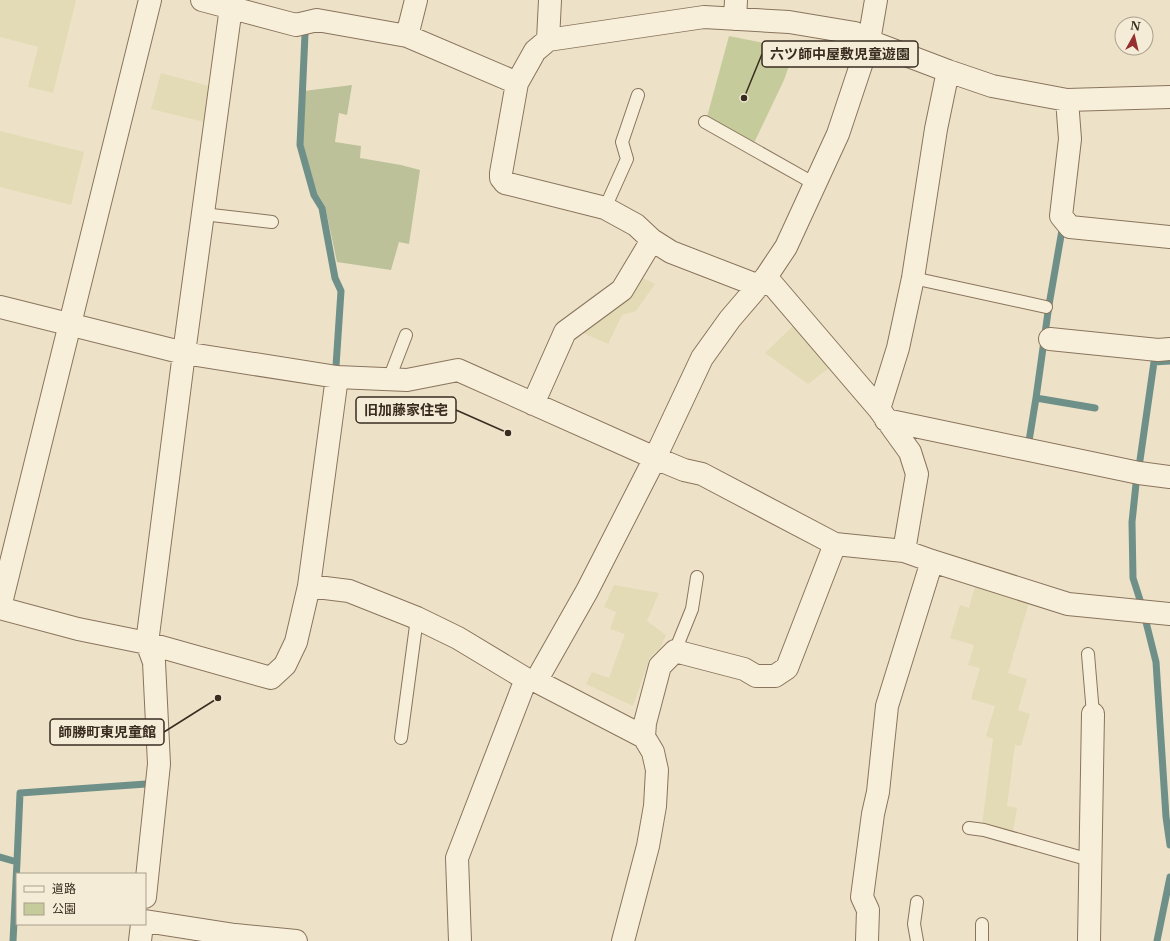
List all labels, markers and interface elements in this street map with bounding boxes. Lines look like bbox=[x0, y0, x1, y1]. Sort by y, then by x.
north arrow bbox=[1114, 16, 1154, 56]
text: N bbox=[1129, 18, 1142, 34]
callout: 六ツ師中屋敷児童遊園 bbox=[762, 41, 918, 67]
text: 六ツ師中屋敷児童遊園 bbox=[770, 45, 910, 63]
callout: 旧加藤家住宅 bbox=[356, 397, 456, 423]
text: 旧加藤家住宅 bbox=[364, 401, 448, 419]
callout: 師勝町東児童館 bbox=[50, 719, 164, 745]
text: 師勝町東児童館 bbox=[58, 723, 156, 741]
legend bbox=[16, 873, 146, 925]
text: 道路 bbox=[52, 881, 76, 896]
text: 公園 bbox=[52, 901, 76, 916]

